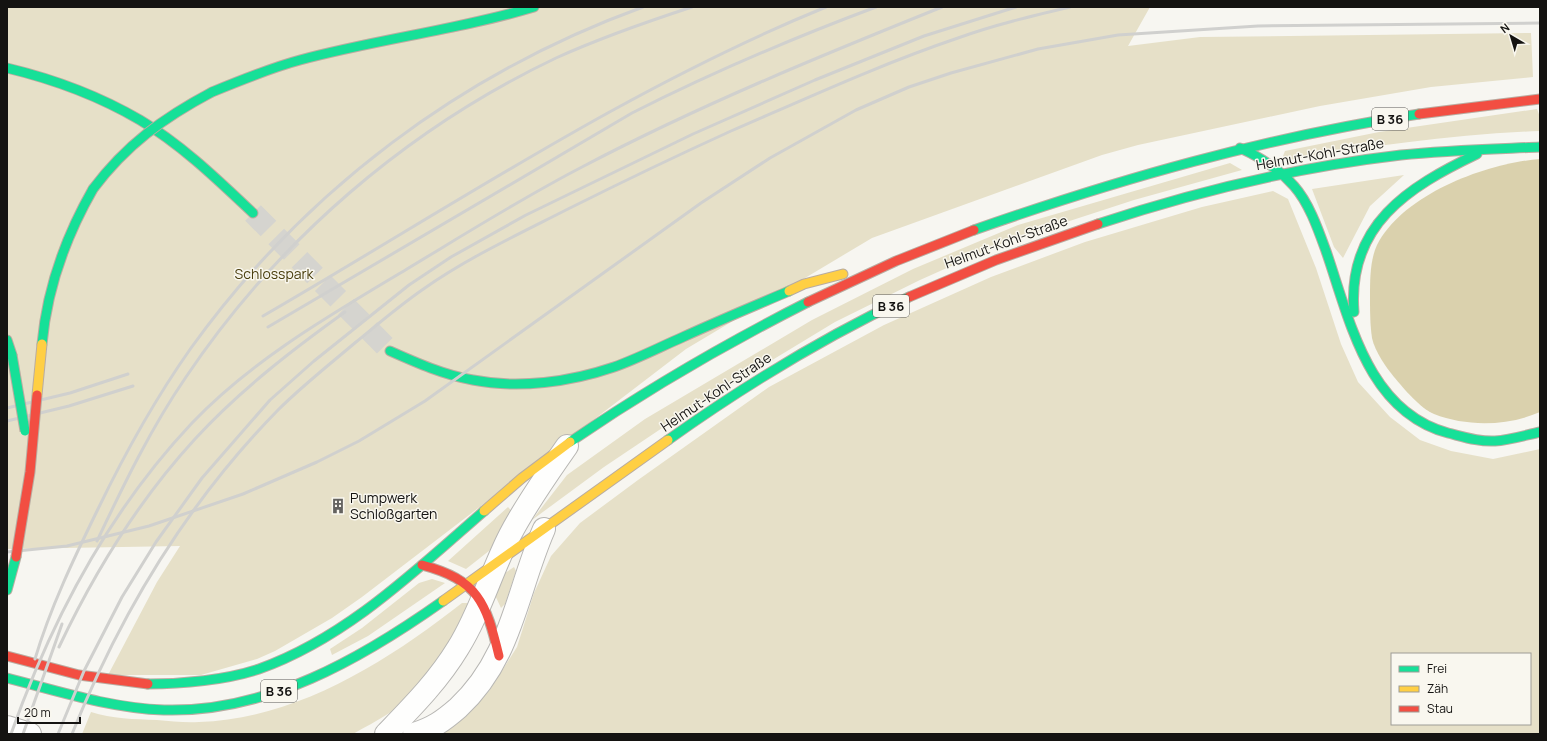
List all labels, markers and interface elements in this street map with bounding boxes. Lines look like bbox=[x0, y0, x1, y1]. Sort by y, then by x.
north arrow bbox=[1491, 16, 1531, 56]
text: N bbox=[1497, 19, 1512, 36]
road number: B 36 bbox=[1372, 108, 1408, 130]
street label: Helmut-Kohl-Straße bbox=[1254, 133, 1385, 174]
street label: Helmut-Kohl-Straße bbox=[942, 210, 1070, 273]
park label: Schlosspark bbox=[235, 264, 315, 283]
road number: B 36 bbox=[873, 295, 909, 317]
street label: Helmut-Kohl-Straße bbox=[657, 347, 775, 436]
place label: Pumpwerk Schloßgarten bbox=[350, 488, 437, 523]
building icon: Pumpwerk Schloßgarten bbox=[329, 497, 347, 515]
legend bbox=[1391, 653, 1531, 725]
text: Frei bbox=[1427, 660, 1447, 677]
road number: B 36 bbox=[261, 680, 297, 702]
text: Zäh bbox=[1427, 680, 1448, 697]
scale bar bbox=[18, 699, 80, 725]
text: Stau bbox=[1427, 700, 1453, 717]
text: 20 m bbox=[24, 704, 51, 721]

